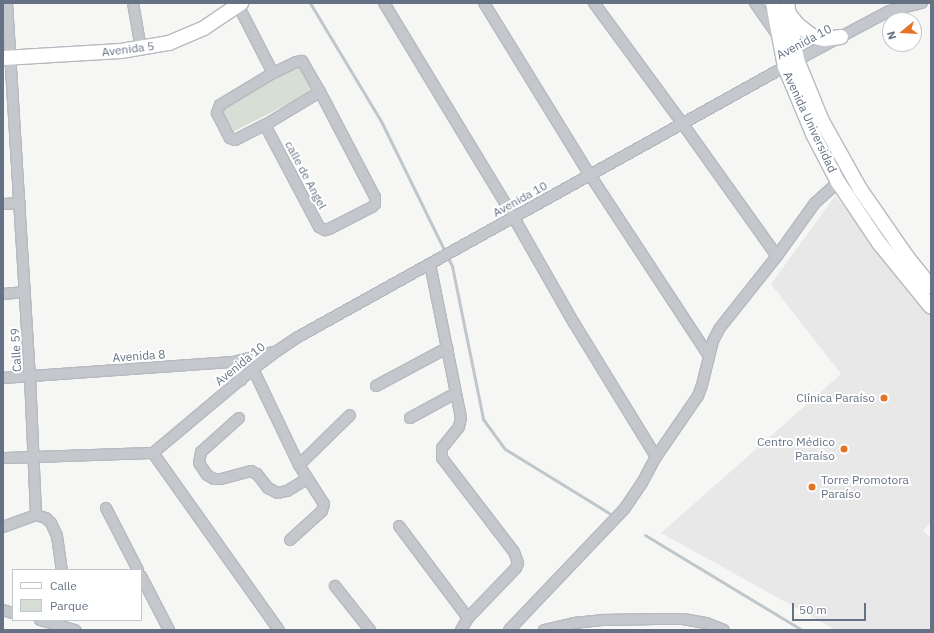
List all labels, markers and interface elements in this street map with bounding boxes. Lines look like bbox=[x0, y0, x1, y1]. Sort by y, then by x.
north arrow bbox=[882, 12, 922, 52]
street label: Avenida 10 bbox=[774, 21, 834, 63]
text: N bbox=[884, 29, 899, 41]
street label: Avenida 5 bbox=[101, 39, 155, 59]
street label: Avenida Universidad bbox=[780, 69, 840, 175]
street label: calle de Angel bbox=[282, 138, 330, 212]
street label: Avenida 10 bbox=[490, 178, 550, 220]
street label: Calle 59 bbox=[8, 328, 24, 372]
street label: Avenida 10 bbox=[212, 339, 268, 389]
street label: Avenida 8 bbox=[112, 347, 166, 365]
place label: Clínica Paraíso bbox=[796, 391, 875, 405]
marker: Clínica Paraíso bbox=[878, 392, 890, 404]
place label: Centro Médico Paraíso bbox=[757, 435, 835, 463]
marker: Centro Médico Paraíso bbox=[838, 443, 850, 455]
place label: Torre Promotora Paraíso bbox=[821, 473, 909, 501]
marker: Torre Promotora Paraíso bbox=[806, 481, 818, 493]
legend bbox=[12, 569, 142, 621]
text: Calle bbox=[50, 578, 77, 593]
scale bar bbox=[794, 595, 868, 621]
text: Parque bbox=[50, 598, 88, 613]
text: 50 m bbox=[799, 602, 827, 617]

